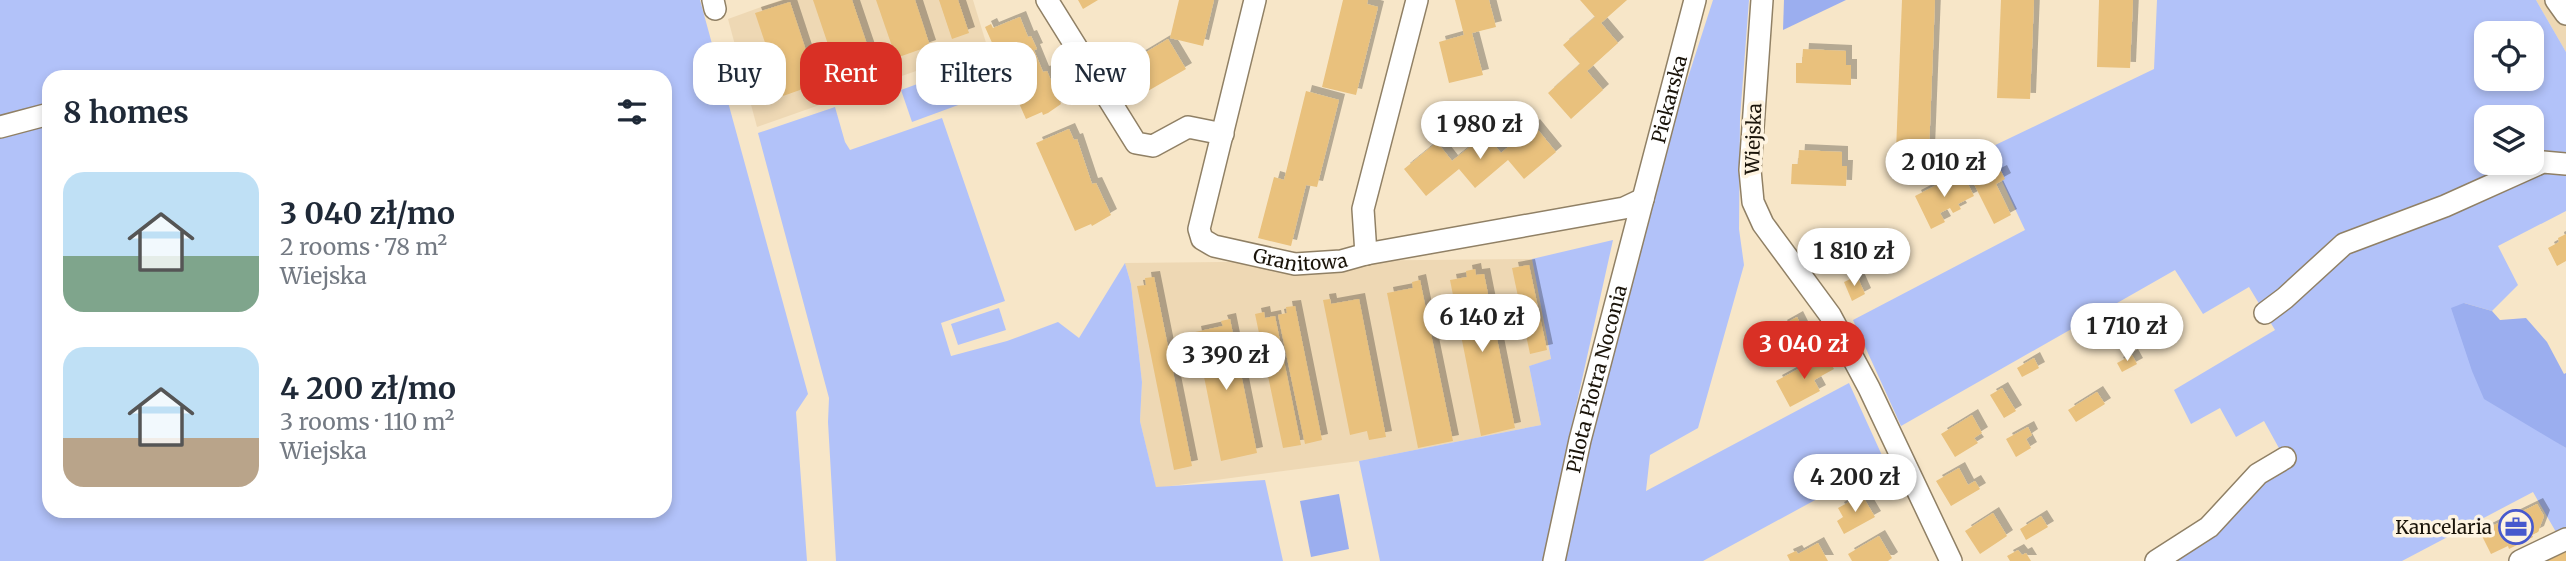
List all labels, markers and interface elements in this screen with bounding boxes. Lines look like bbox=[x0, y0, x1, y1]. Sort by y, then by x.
map controls bbox=[2474, 21, 2544, 175]
button: locate bbox=[2474, 21, 2544, 91]
chip: Buy bbox=[693, 42, 786, 105]
chip: Rent bbox=[800, 42, 902, 105]
chip: Filters bbox=[916, 42, 1037, 105]
chip: New bbox=[1051, 42, 1150, 105]
street label: Piekarska bbox=[1646, 53, 1692, 146]
text: 8 homes bbox=[63, 93, 189, 131]
icon: filters bbox=[613, 93, 651, 131]
pin: 1 980 zł bbox=[1408, 102, 1552, 161]
street label: Wiejska bbox=[1740, 103, 1766, 176]
button: layers bbox=[2474, 105, 2544, 175]
text: 1 980 zł bbox=[1437, 109, 1523, 138]
pin: 2 010 zł bbox=[1872, 140, 2016, 199]
text: 2 010 zł bbox=[1901, 147, 1987, 176]
text: 3 040 zł/mo bbox=[280, 194, 455, 232]
icon: home bbox=[119, 200, 203, 284]
pin: 1 810 zł bbox=[1782, 229, 1926, 288]
text: 2 rooms · 78 m² bbox=[280, 232, 447, 261]
text: 1 810 zł bbox=[1813, 236, 1895, 265]
street label: Granitowa bbox=[1251, 243, 1350, 276]
text: Wiejska bbox=[280, 261, 367, 290]
street label: Pilota Piotra Noconia bbox=[1561, 282, 1632, 475]
pin: 6 140 zł bbox=[1410, 294, 1554, 354]
text: 6 140 zł bbox=[1439, 302, 1525, 331]
pin: 1 710 zł bbox=[2055, 304, 2199, 363]
text: 1 710 zł bbox=[2086, 311, 2168, 340]
pin: 3 040 zł bbox=[1732, 322, 1876, 381]
text: 3 040 zł bbox=[1759, 329, 1849, 358]
pin: 3 390 zł bbox=[1154, 332, 1298, 392]
text: 3 390 zł bbox=[1182, 340, 1270, 369]
text: 4 200 zł/mo bbox=[280, 369, 456, 407]
icon: home bbox=[119, 375, 203, 459]
text: 3 rooms · 110 m² bbox=[280, 407, 454, 436]
text: Wiejska bbox=[280, 436, 367, 465]
pin: 4 200 zł bbox=[1783, 454, 1927, 514]
text: 4 200 zł bbox=[1810, 462, 1900, 491]
office icon: Kancelaria bbox=[2497, 508, 2535, 546]
place label: Kancelaria bbox=[2395, 515, 2492, 539]

